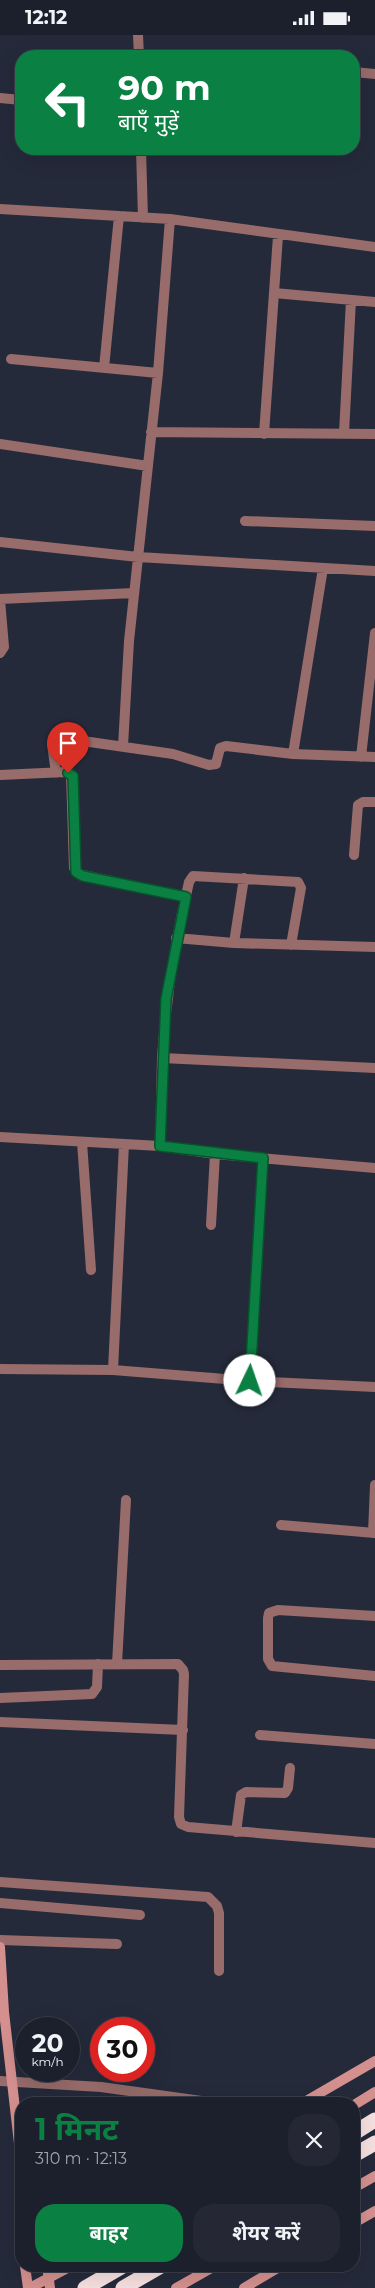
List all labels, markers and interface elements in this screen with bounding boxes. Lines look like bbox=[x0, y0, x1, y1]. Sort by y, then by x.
text: 12:12 bbox=[25, 6, 67, 29]
text: 90 m bbox=[118, 66, 211, 109]
icon: left bbox=[35, 70, 100, 135]
text: बाएँ मुड़ें bbox=[118, 109, 179, 136]
pin bbox=[47, 722, 89, 773]
icon: arrive bbox=[54, 729, 82, 757]
position arrow bbox=[223, 1354, 275, 1406]
speed limit sign: 30 bbox=[90, 2017, 155, 2082]
text: 20 bbox=[32, 2028, 63, 2058]
text: km/h bbox=[31, 2054, 64, 2069]
text: 1 मिनट bbox=[35, 2111, 118, 2148]
button: close bbox=[288, 2114, 340, 2166]
text: 310 m · 12:13 bbox=[35, 2149, 127, 2168]
button: बाहर bbox=[35, 2204, 183, 2262]
button: शेयर करें bbox=[193, 2204, 340, 2262]

